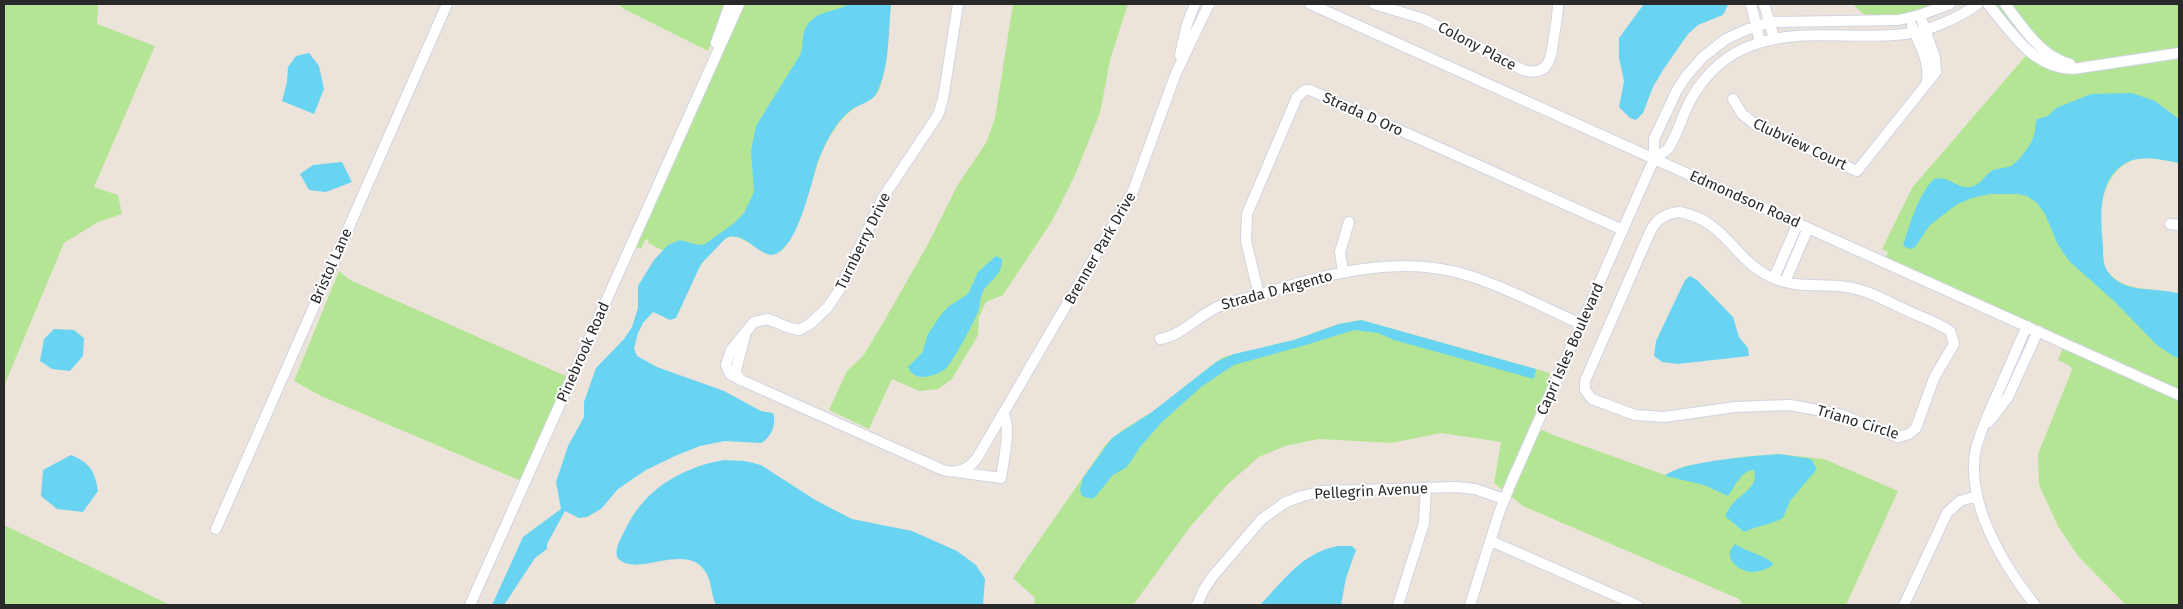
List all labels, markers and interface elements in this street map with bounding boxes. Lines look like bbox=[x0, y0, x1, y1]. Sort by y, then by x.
street label: Colony Place bbox=[1435, 18, 1519, 74]
street label: Strada D Oro bbox=[1320, 88, 1406, 140]
street label: Clubview Court bbox=[1750, 114, 1850, 174]
street label: Edmondson Road bbox=[1687, 167, 1803, 231]
street label: Brenner Park Drive bbox=[1060, 189, 1140, 307]
street label: Turnberry Drive bbox=[832, 190, 894, 292]
street label: Bristol Lane bbox=[306, 225, 356, 307]
street label: Strada D Argento bbox=[1219, 267, 1335, 313]
street label: Capri Isles Boulevard bbox=[1533, 280, 1607, 418]
street label: Pinebrook Road bbox=[553, 299, 613, 405]
street label: Triano Circle bbox=[1815, 401, 1901, 443]
street label: Pellegrin Avenue bbox=[1314, 479, 1428, 503]

